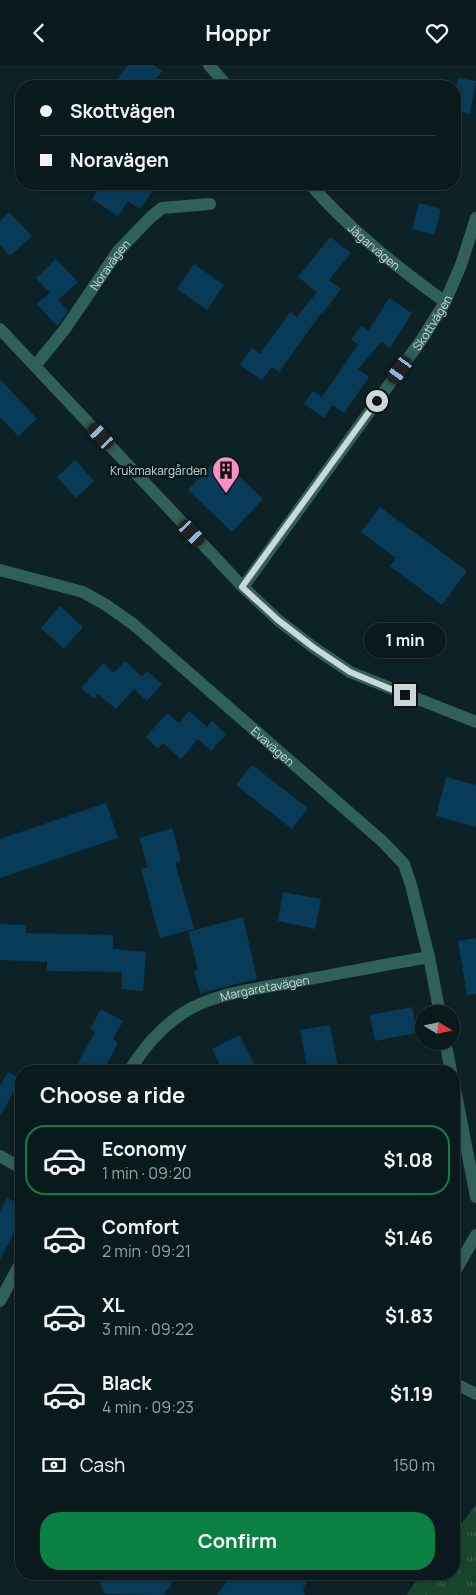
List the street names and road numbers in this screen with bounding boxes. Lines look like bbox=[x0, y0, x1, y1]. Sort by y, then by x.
street label: Jägarvägen bbox=[345, 219, 404, 274]
street label: Noravägen bbox=[85, 235, 134, 294]
street label: Skottvägen bbox=[408, 292, 456, 354]
street label: Evavägen bbox=[248, 722, 298, 770]
street label: Margaretavägen bbox=[218, 971, 311, 1005]

